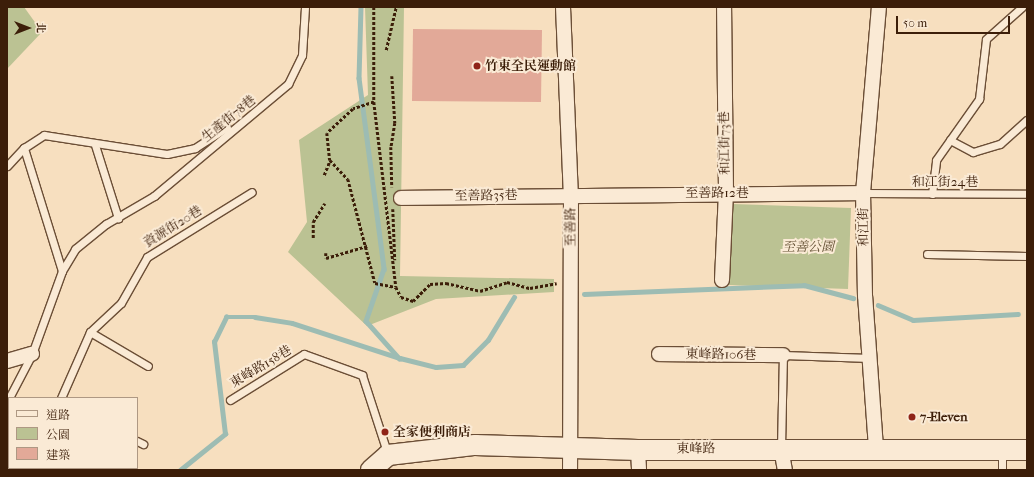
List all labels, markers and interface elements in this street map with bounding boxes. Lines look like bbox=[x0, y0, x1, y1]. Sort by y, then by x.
north arrow bbox=[8, 8, 48, 48]
scale bar bbox=[898, 8, 1012, 34]
text: 50 m bbox=[903, 16, 927, 30]
text: 北 bbox=[34, 23, 47, 34]
place label: 竹東全民運動館 bbox=[485, 58, 576, 74]
marker: 竹東全民運動館 bbox=[472, 61, 482, 71]
street label: 生產街78巷 bbox=[199, 93, 259, 145]
street label: 和江街73巷 bbox=[717, 111, 733, 175]
street label: 和江街24巷 bbox=[912, 174, 978, 190]
street label: 至善路12巷 bbox=[685, 185, 749, 201]
street label: 至善路35巷 bbox=[454, 188, 518, 204]
street label: 資源街20巷 bbox=[141, 203, 205, 251]
street label: 和江街 bbox=[856, 207, 872, 247]
street label: 至善路 bbox=[563, 208, 579, 246]
park label: 至善公園 bbox=[782, 239, 834, 255]
street label: 東峰路158巷 bbox=[228, 343, 294, 391]
street label: 東峰路106巷 bbox=[685, 347, 757, 363]
legend bbox=[8, 397, 138, 469]
text: 道路 bbox=[46, 408, 70, 422]
place label: 7-Eleven bbox=[920, 409, 968, 425]
marker: 7-Eleven bbox=[907, 412, 917, 422]
place label: 全家便利商店 bbox=[393, 424, 471, 440]
marker: 全家便利商店 bbox=[380, 427, 390, 437]
text: 公園 bbox=[46, 428, 70, 442]
street label: 東峰路 bbox=[676, 441, 716, 457]
text: 建築 bbox=[46, 448, 70, 462]

